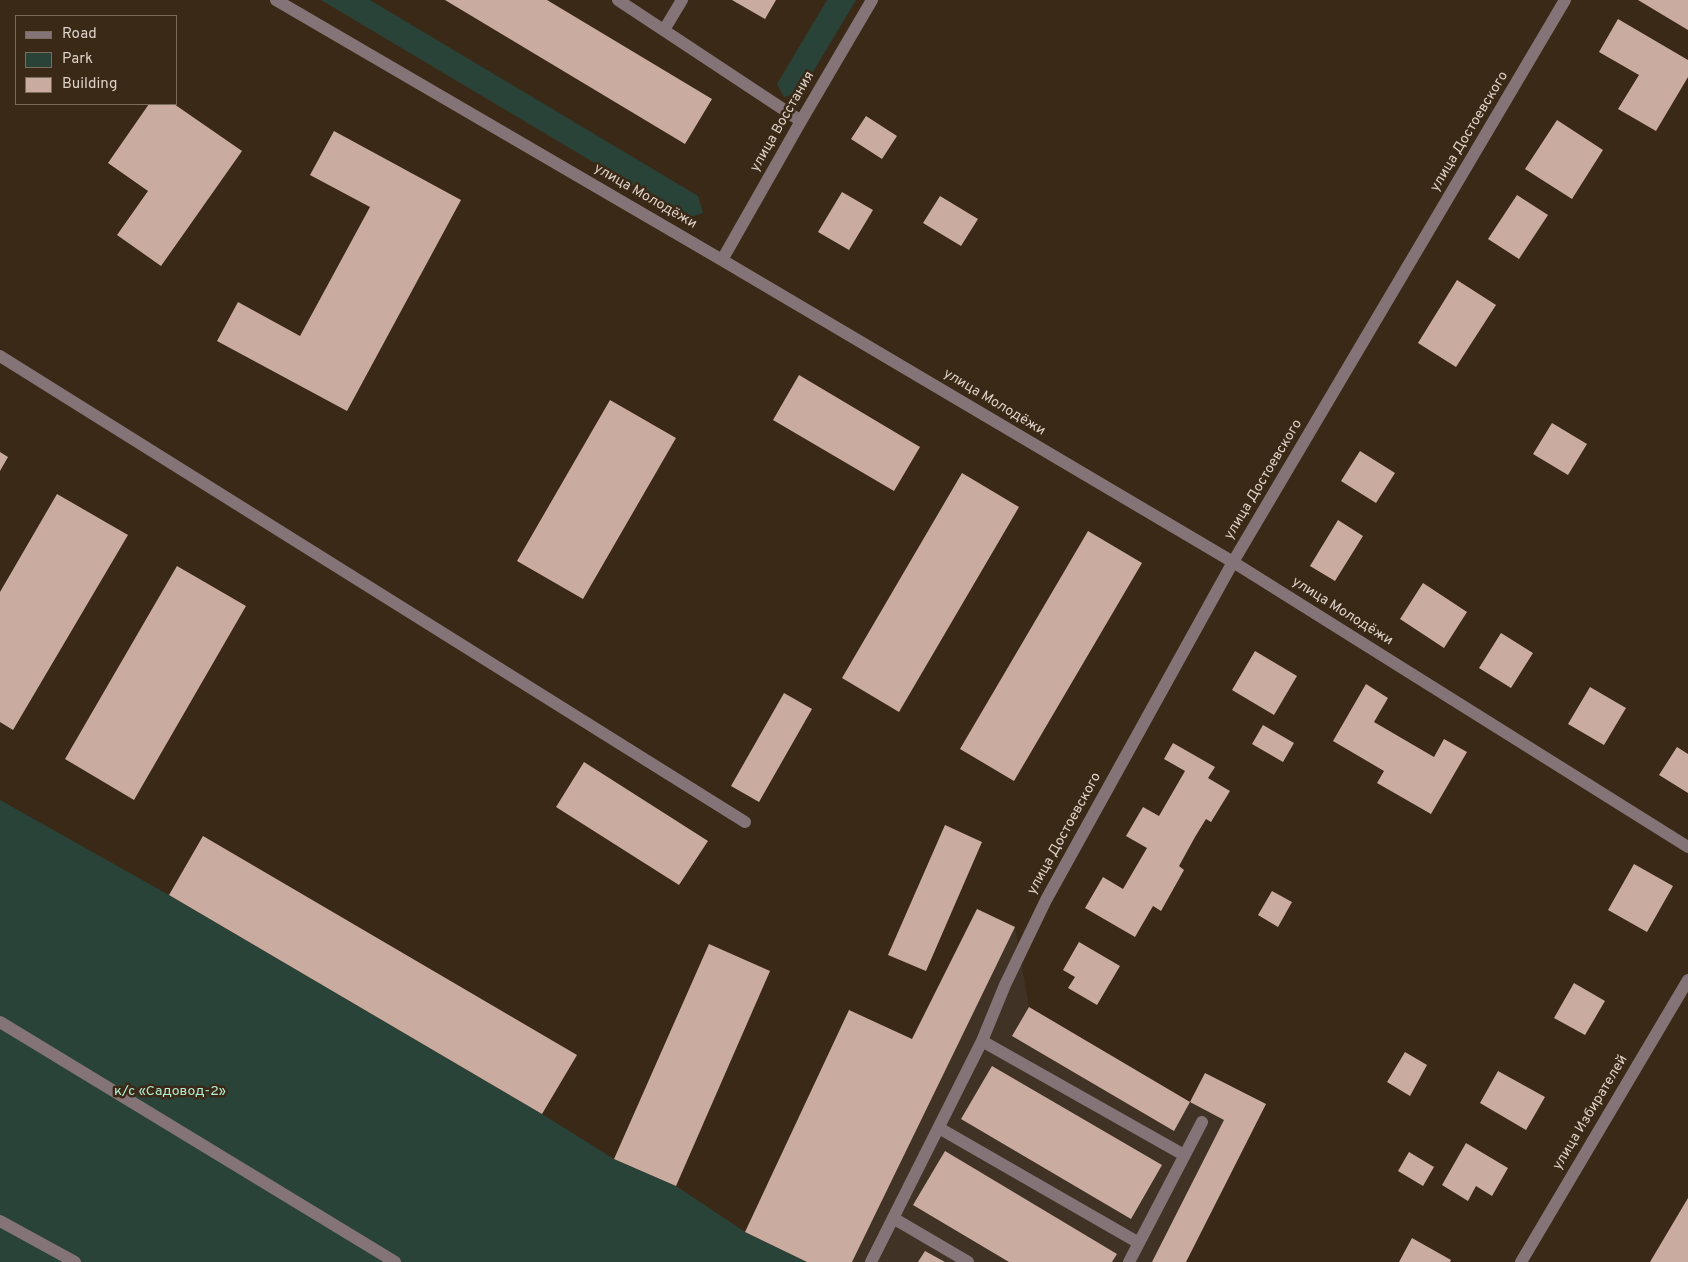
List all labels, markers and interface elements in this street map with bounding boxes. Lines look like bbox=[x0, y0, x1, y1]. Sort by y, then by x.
legend bbox=[15, 15, 178, 105]
text: Road bbox=[62, 25, 97, 44]
text: Park bbox=[62, 50, 93, 69]
street label: улица Восстания bbox=[747, 69, 819, 175]
street label: улица Достоевского bbox=[1427, 69, 1513, 195]
text: Building bbox=[62, 75, 117, 94]
street label: улица Молодёжи bbox=[591, 161, 699, 233]
street label: улица Молодёжи bbox=[940, 366, 1048, 440]
street label: улица Достоевского bbox=[1221, 417, 1307, 543]
street label: улица Молодёжи bbox=[1288, 574, 1396, 650]
street label: улица Достоевского bbox=[1024, 770, 1106, 898]
street label: улица Избирателей bbox=[1550, 1052, 1632, 1174]
park label: к/с «Садовод-2» bbox=[114, 1084, 226, 1100]

